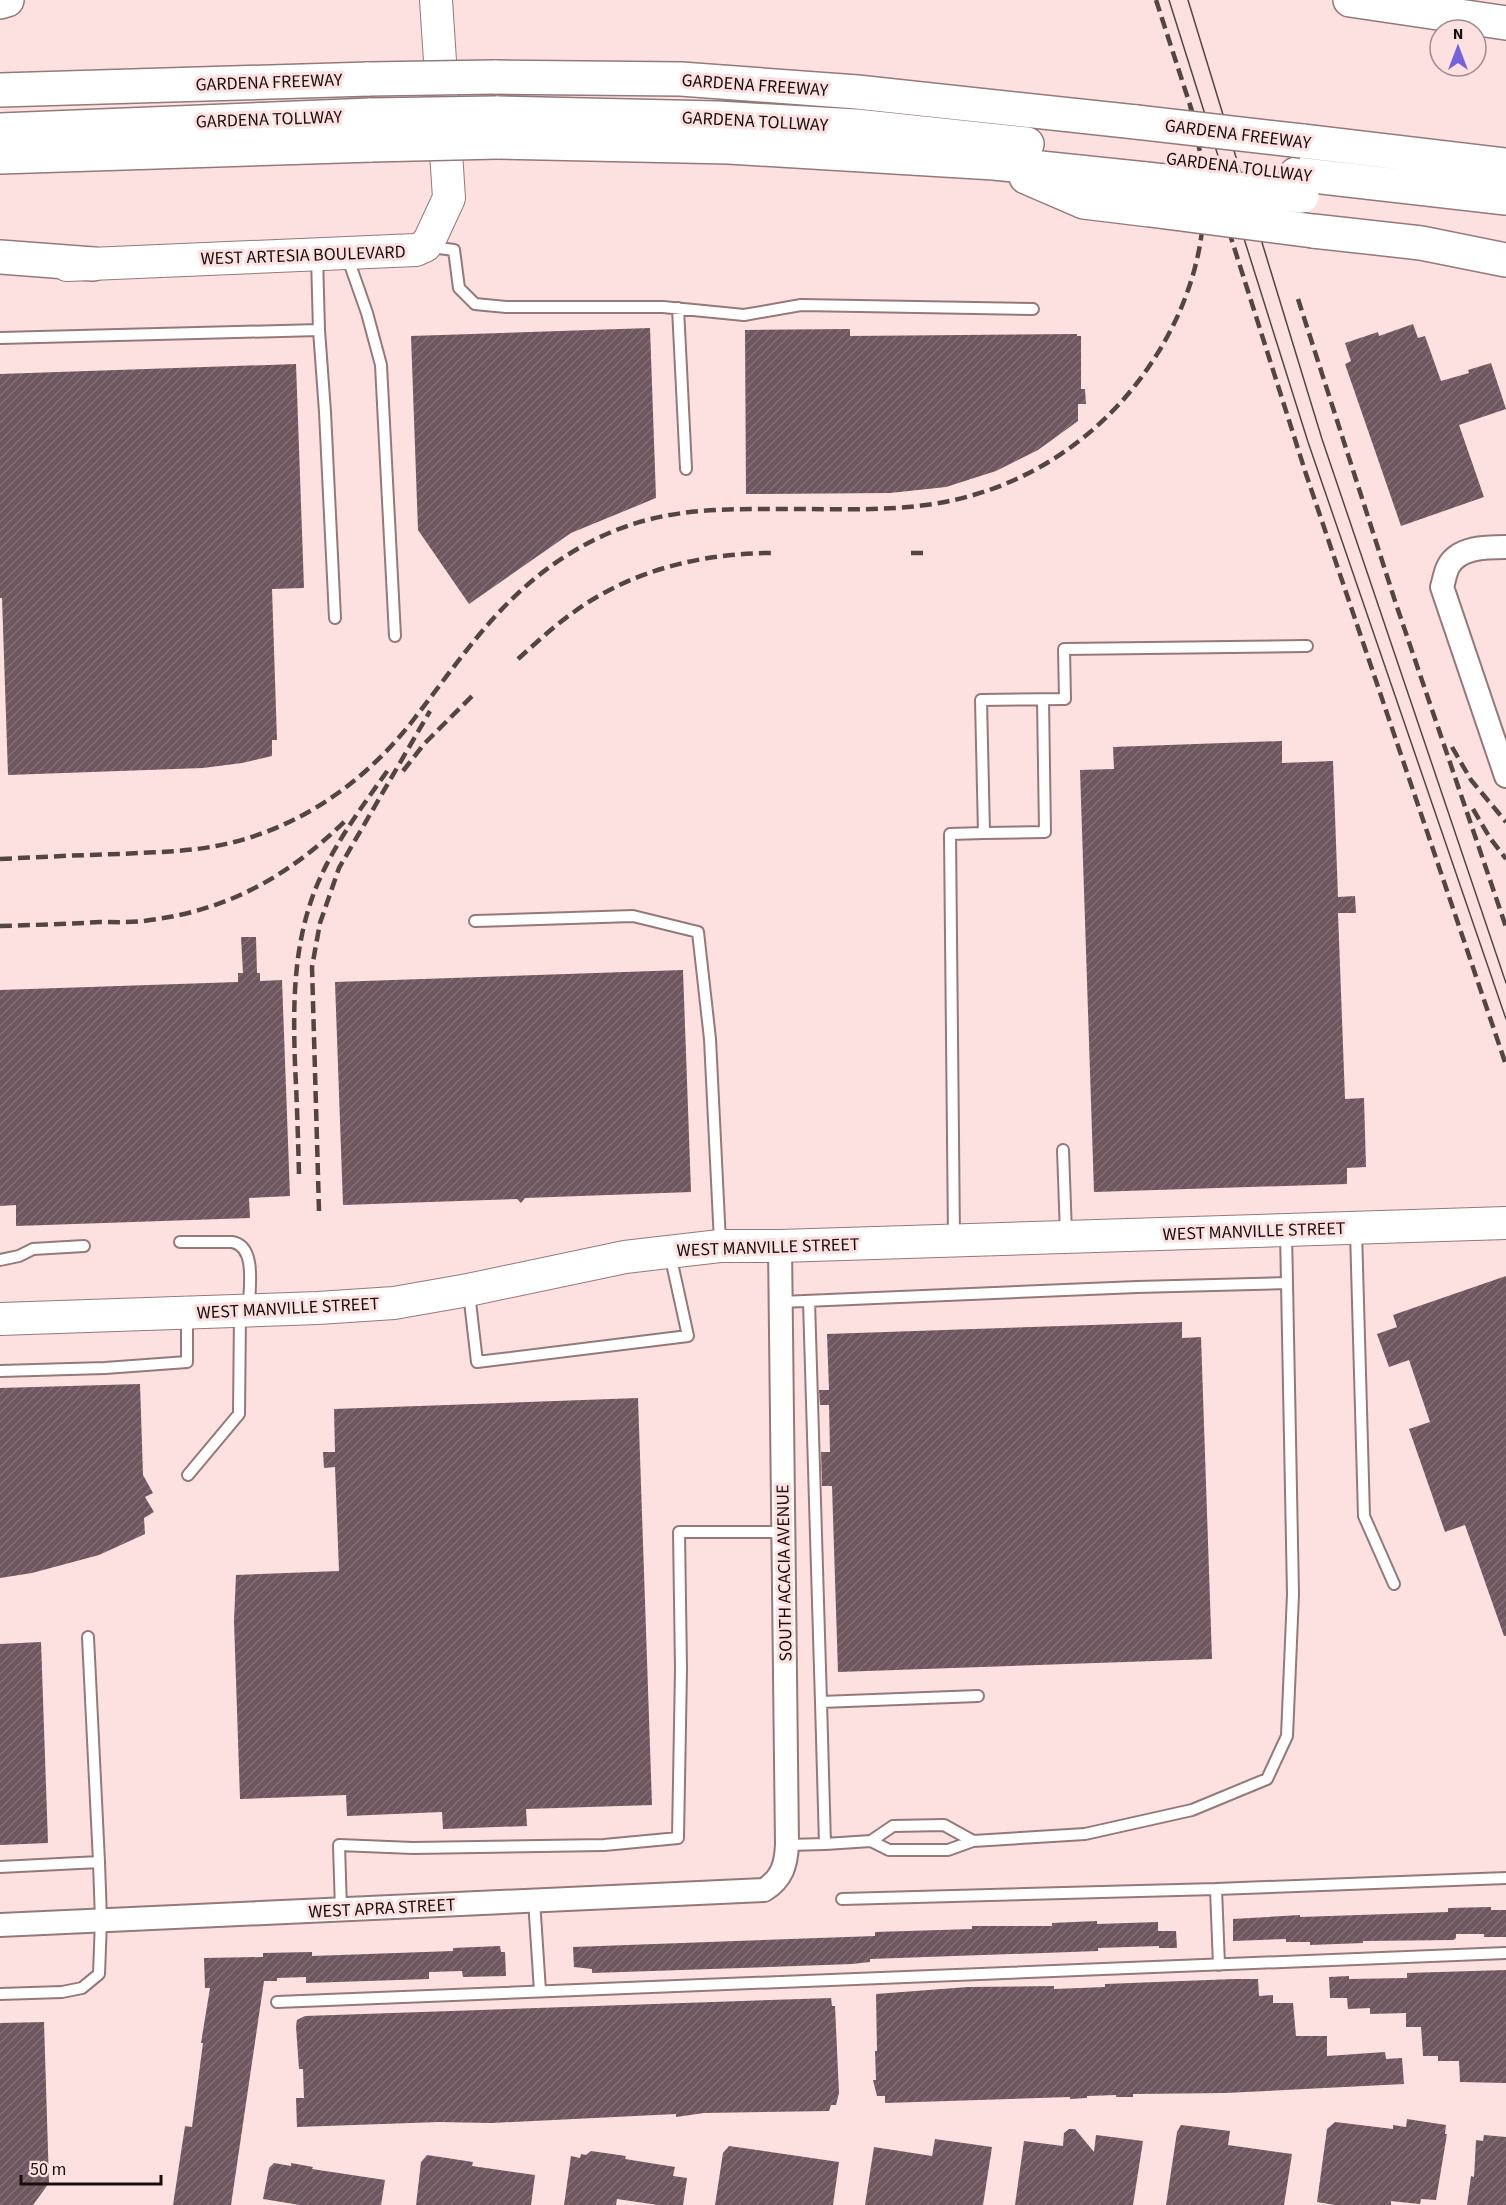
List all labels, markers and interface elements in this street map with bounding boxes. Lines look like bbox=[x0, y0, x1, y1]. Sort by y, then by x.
north arrow bbox=[1428, 18, 1488, 78]
text: N bbox=[1453, 23, 1463, 45]
street label: GARDENA FREEWAY bbox=[195, 67, 343, 98]
street label: GARDENA FREEWAY bbox=[681, 68, 830, 103]
street label: GARDENA TOLLWAY bbox=[195, 104, 343, 135]
street label: GARDENA TOLLWAY bbox=[681, 105, 829, 138]
street label: GARDENA FREEWAY bbox=[1163, 113, 1313, 156]
street label: GARDENA TOLLWAY bbox=[1165, 146, 1314, 189]
street label: WEST ARTESIA BOULEVARD bbox=[200, 239, 406, 272]
street label: WEST MANVILLE STREET bbox=[1162, 1216, 1346, 1247]
street label: WEST MANVILLE STREET bbox=[676, 1232, 860, 1263]
street label: WEST MANVILLE STREET bbox=[196, 1291, 380, 1326]
street label: SOUTH ACACIA AVENUE bbox=[770, 1484, 799, 1662]
street label: WEST APRA STREET bbox=[308, 1892, 457, 1925]
scale bar bbox=[21, 2148, 160, 2186]
text: 50 m bbox=[30, 2157, 66, 2182]

